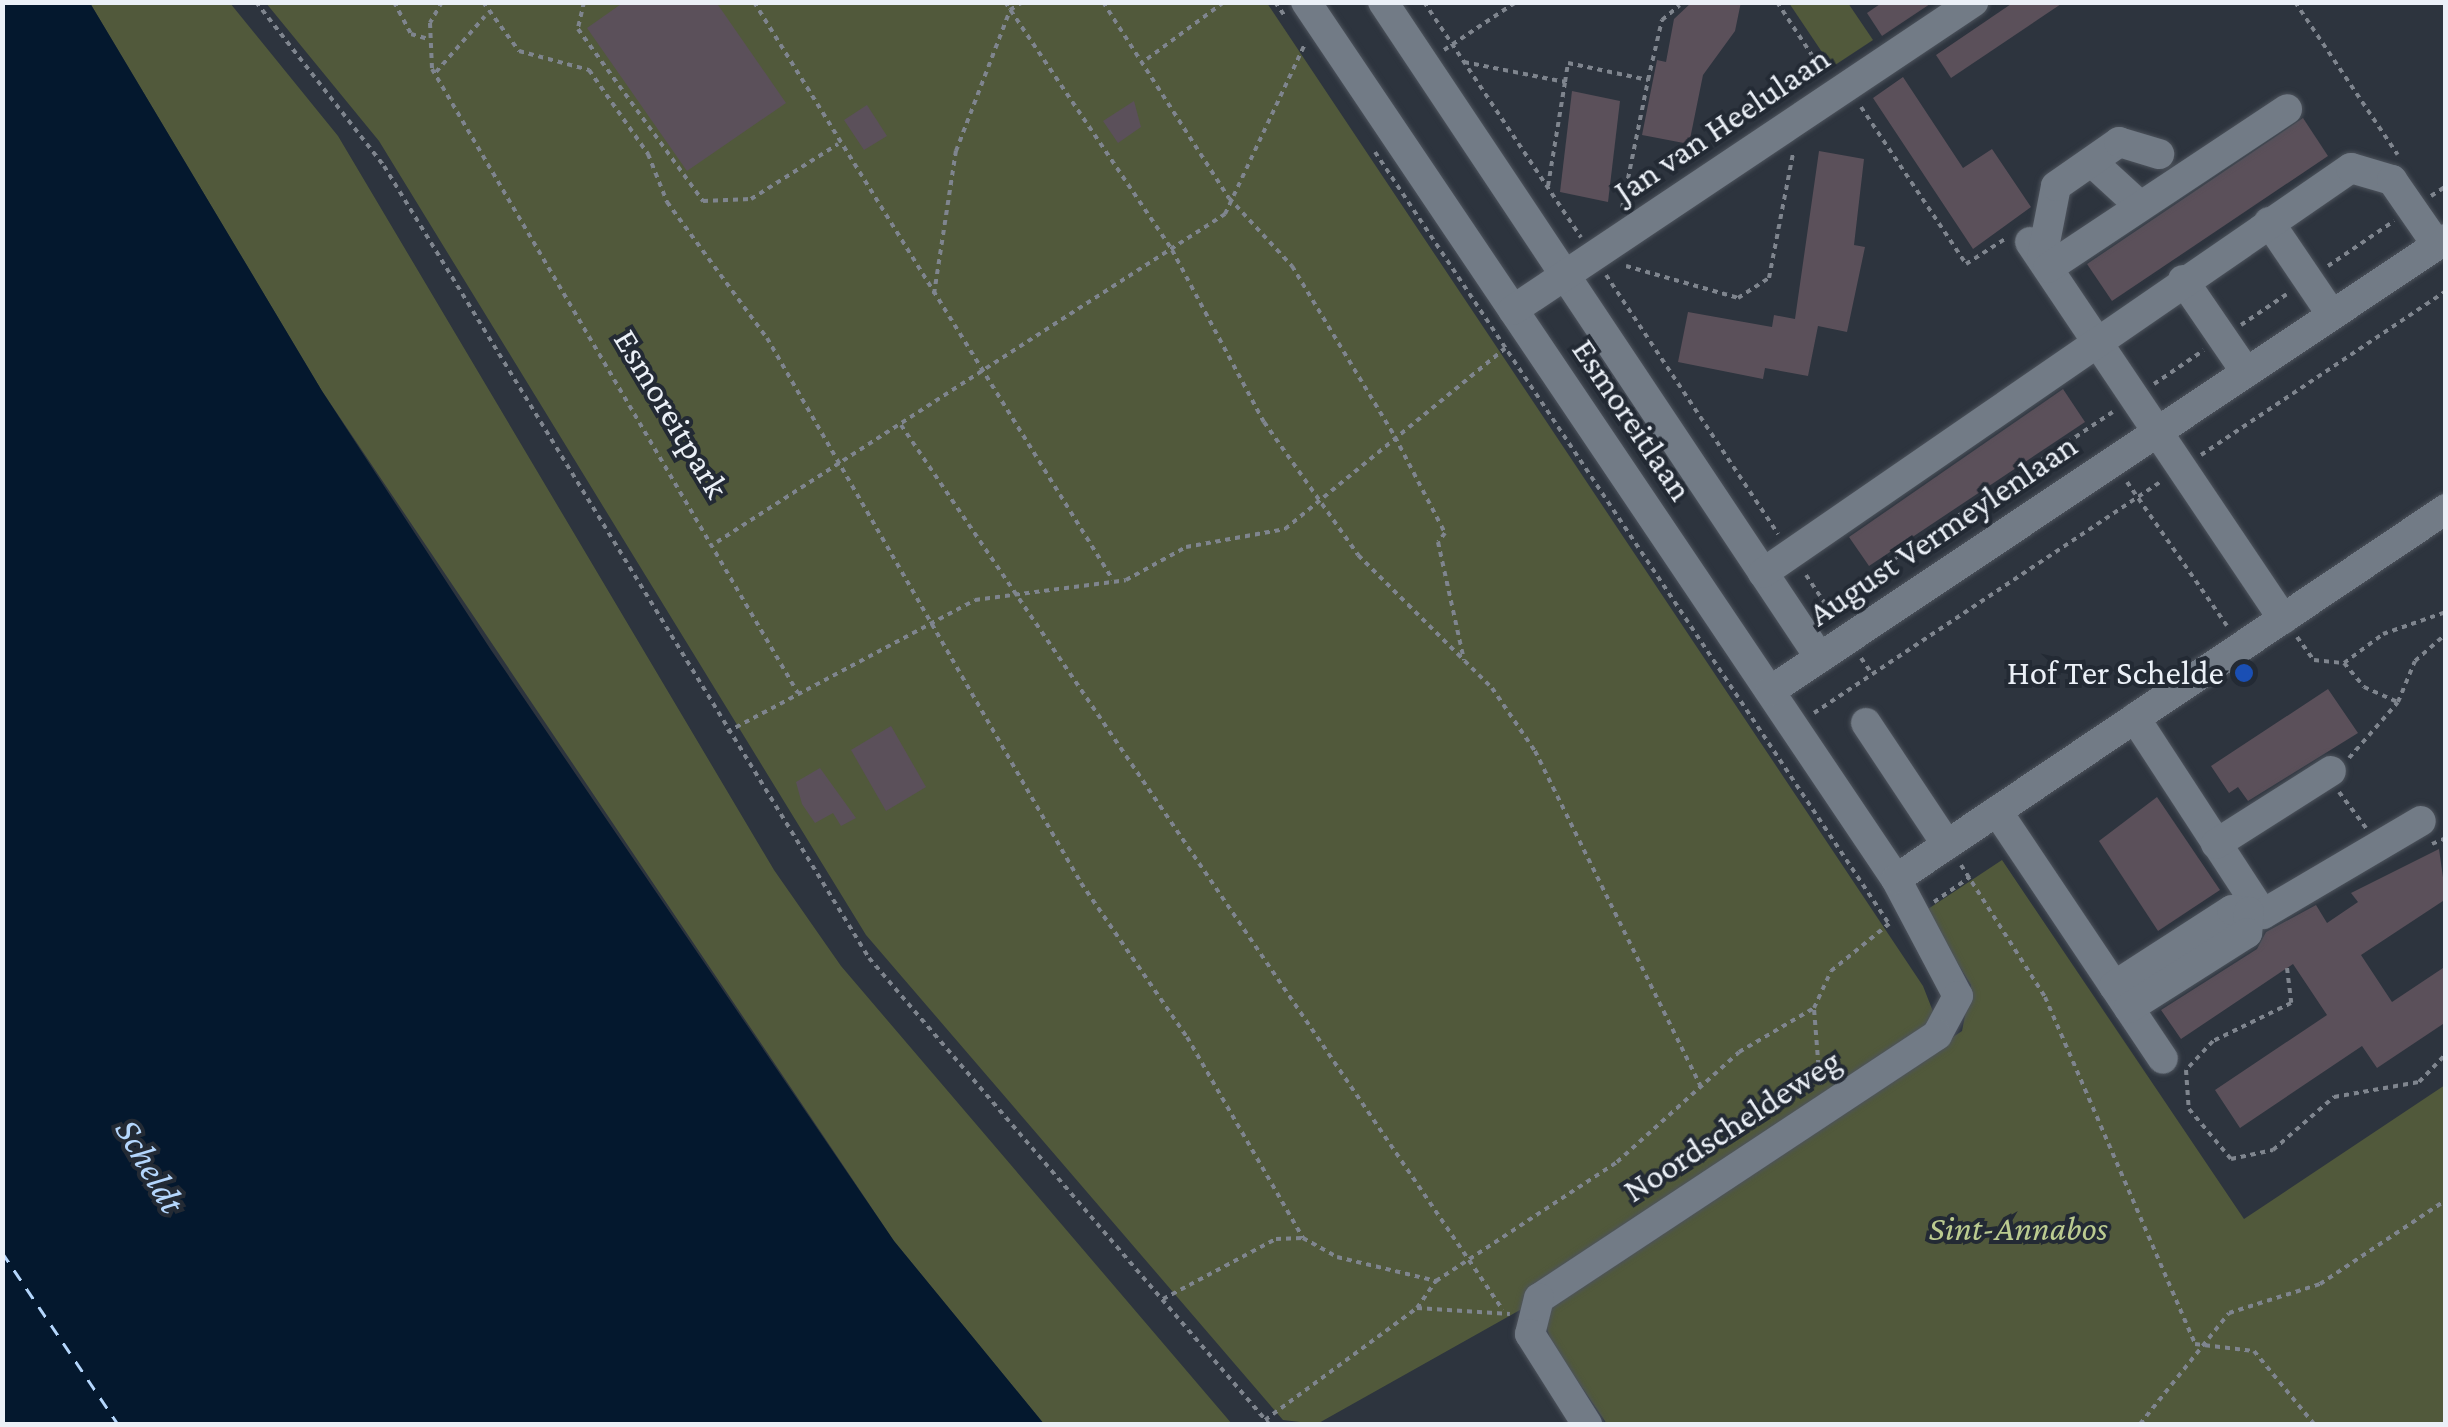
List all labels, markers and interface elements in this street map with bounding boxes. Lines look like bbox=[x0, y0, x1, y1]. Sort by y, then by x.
street label: Jan van Heelulaan bbox=[1606, 37, 1838, 213]
street label: Esmoreitpark bbox=[604, 322, 738, 506]
street label: Esmoreitlaan bbox=[1562, 331, 1702, 509]
street label: August Vermeylenlaan bbox=[1801, 424, 2085, 636]
place label: Hof Ter Schelde bbox=[2007, 652, 2224, 694]
marker: Hof Ter Schelde bbox=[2233, 662, 2255, 684]
street label: Noordscheldeweg bbox=[1615, 1040, 1849, 1212]
water label: Scheldt bbox=[105, 1110, 195, 1222]
park label: Sint-Annabos bbox=[1928, 1208, 2108, 1250]

